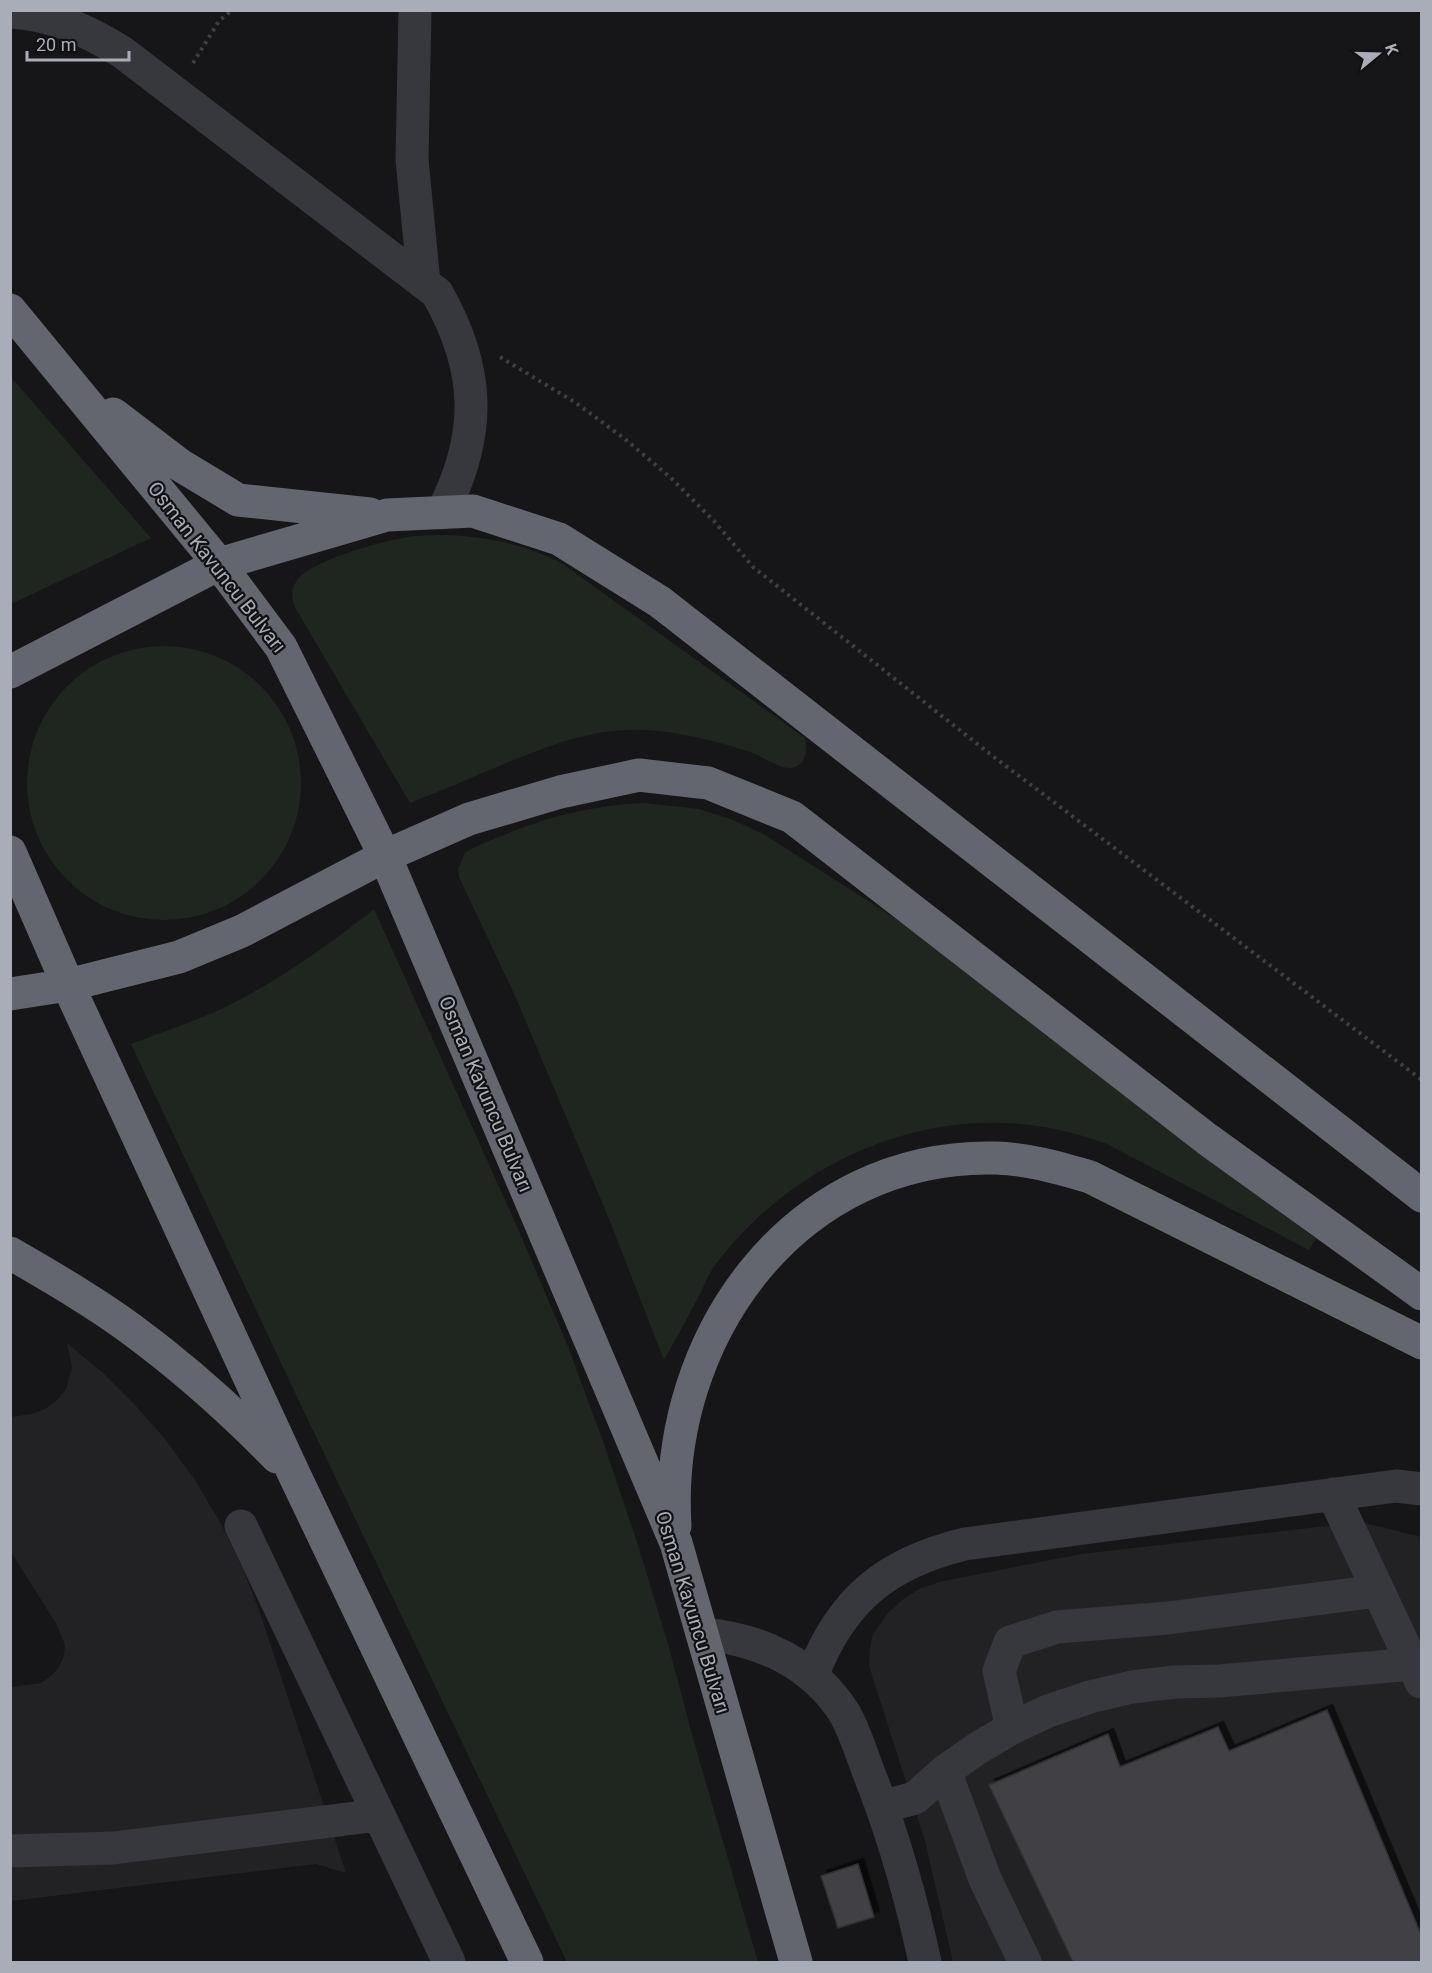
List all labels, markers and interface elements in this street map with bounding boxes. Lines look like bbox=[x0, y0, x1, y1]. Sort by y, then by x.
scale bar bbox=[27, 24, 129, 62]
north arrow bbox=[1348, 24, 1408, 84]
text: 20 m bbox=[36, 34, 76, 55]
text: K bbox=[1381, 41, 1403, 58]
street label: Osman Kavuncu Bulvarı bbox=[143, 477, 291, 657]
street label: Osman Kavuncu Bulvarı bbox=[434, 992, 538, 1196]
street label: Osman Kavuncu Bulvarı bbox=[651, 1508, 735, 1716]

